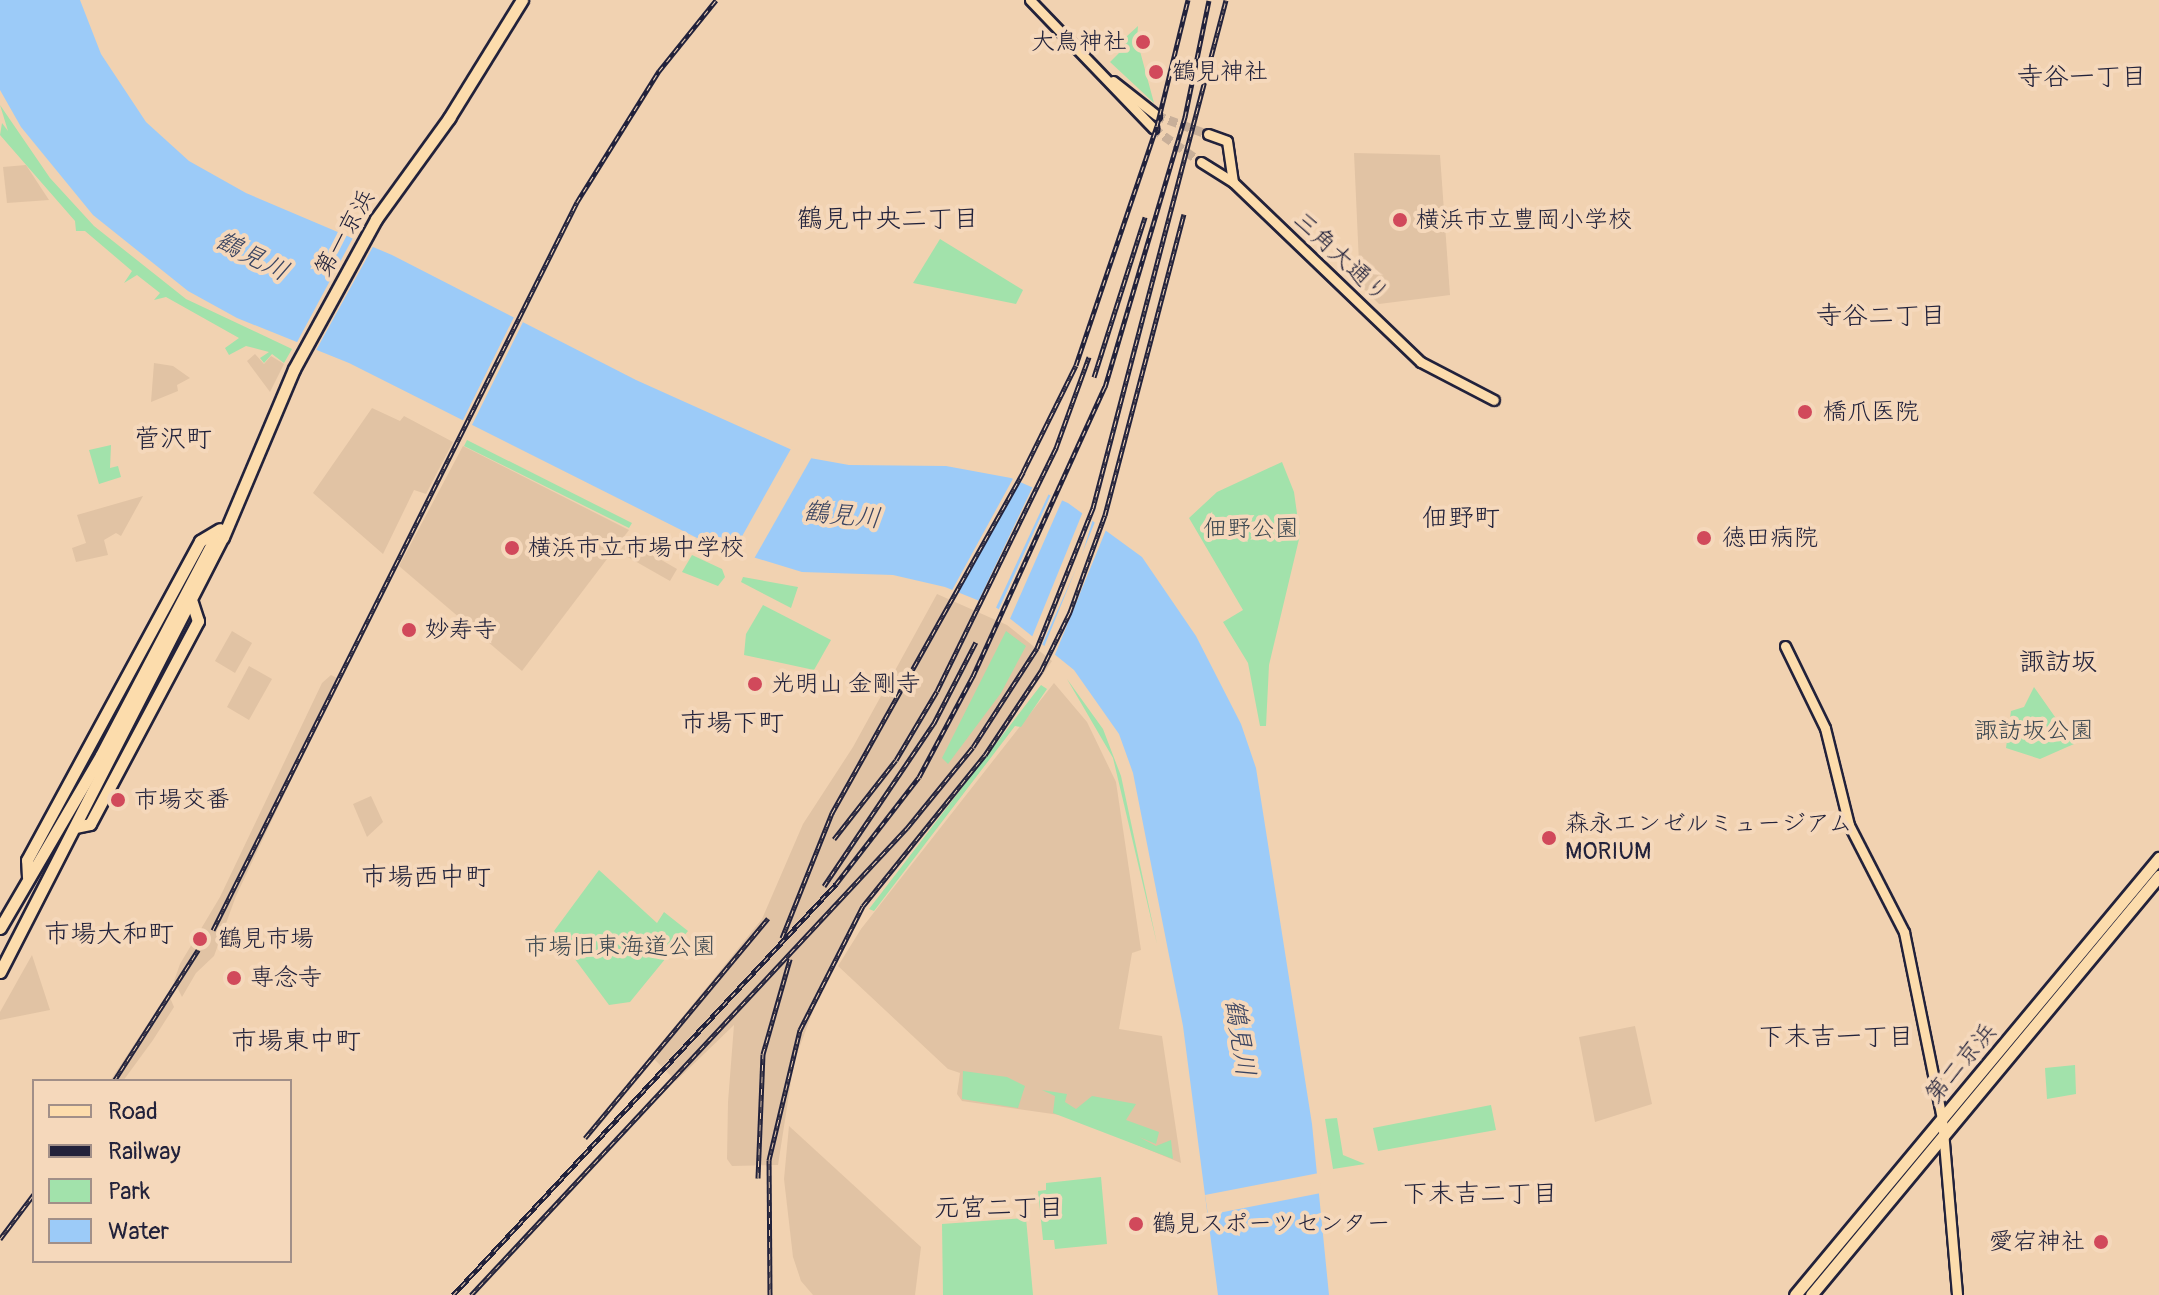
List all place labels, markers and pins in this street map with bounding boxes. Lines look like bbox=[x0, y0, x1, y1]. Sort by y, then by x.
place label: 大鳥神社 bbox=[1031, 28, 1127, 56]
marker: 大鳥神社 bbox=[1134, 33, 1152, 51]
place label: 鶴見神社 bbox=[1172, 58, 1268, 86]
marker: 鶴見神社 bbox=[1147, 63, 1165, 81]
place label: 横浜市立豊岡小学校 bbox=[1416, 206, 1632, 234]
marker: 横浜市立豊岡小学校 bbox=[1391, 211, 1409, 229]
place label: 橋爪医院 bbox=[1823, 398, 1919, 426]
marker: 橋爪医院 bbox=[1794, 401, 1816, 423]
place label: 徳田病院 bbox=[1722, 524, 1818, 552]
marker: 徳田病院 bbox=[1693, 527, 1715, 549]
place label: 横浜市立市場中学校 bbox=[528, 534, 744, 562]
marker: 横浜市立市場中学校 bbox=[503, 539, 521, 557]
place label: 妙寿寺 bbox=[425, 616, 497, 644]
marker: 妙寿寺 bbox=[400, 621, 418, 639]
place label: 光明山 金剛寺 bbox=[771, 670, 920, 698]
marker: 光明山 金剛寺 bbox=[746, 675, 764, 693]
place label: 市場交番 bbox=[134, 786, 230, 814]
marker: 市場交番 bbox=[109, 791, 127, 809]
place label: 森永エンゼルミュージアム MORIUM bbox=[1565, 810, 1853, 866]
marker: 森永エンゼルミュージアム MORIUM bbox=[1540, 829, 1558, 847]
place label: 鶴見市場 bbox=[218, 925, 314, 953]
marker: 鶴見市場 bbox=[189, 928, 211, 950]
place label: 専念寺 bbox=[250, 964, 322, 992]
marker: 専念寺 bbox=[225, 969, 243, 987]
place label: 鶴見スポーツセンター bbox=[1152, 1210, 1392, 1238]
marker: 鶴見スポーツセンター bbox=[1127, 1215, 1145, 1233]
place label: 愛宕神社 bbox=[1989, 1228, 2085, 1256]
marker: 愛宕神社 bbox=[2092, 1233, 2110, 1251]

